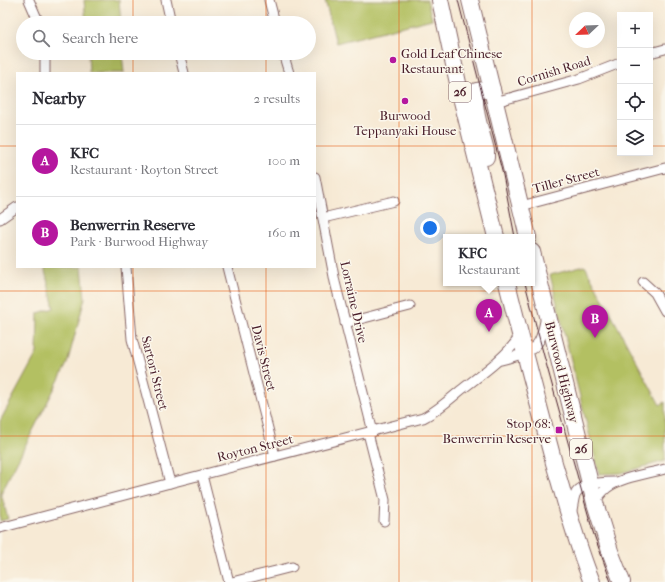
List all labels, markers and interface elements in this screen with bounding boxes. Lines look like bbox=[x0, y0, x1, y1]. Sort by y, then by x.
north arrow bbox=[569, 12, 605, 48]
map controls bbox=[617, 12, 653, 156]
button: + bbox=[617, 12, 653, 48]
search box bbox=[16, 16, 316, 60]
icon: search bbox=[30, 27, 52, 49]
text: Search here bbox=[62, 29, 138, 47]
place label: Gold Leaf Chinese Restaurant bbox=[401, 46, 503, 76]
button: − bbox=[617, 48, 653, 84]
street label: Cornish Road bbox=[515, 52, 593, 89]
marker: Gold Leaf Chinese Restaurant bbox=[388, 55, 398, 65]
road number: 26 bbox=[449, 82, 471, 102]
button: locate bbox=[617, 84, 653, 120]
text: Nearby bbox=[32, 88, 86, 108]
text: 2 results bbox=[254, 91, 300, 106]
marker: Burwood Teppanyaki House bbox=[400, 96, 410, 106]
place label: Burwood Teppanyaki House bbox=[354, 108, 457, 138]
button: layers bbox=[617, 120, 653, 156]
text: KFC bbox=[70, 144, 99, 162]
text: A bbox=[41, 153, 49, 168]
text: 100 m bbox=[267, 153, 300, 168]
text: Restaurant · Royton Street bbox=[70, 162, 218, 177]
street label: Tiller Street bbox=[531, 164, 601, 196]
text: Benwerrin Reserve bbox=[70, 216, 195, 234]
your location bbox=[420, 218, 440, 238]
text: B bbox=[41, 225, 49, 240]
text: 160 m bbox=[268, 225, 300, 240]
text: Park · Burwood Highway bbox=[70, 234, 208, 249]
popup bbox=[443, 234, 535, 286]
text: KFC bbox=[458, 244, 487, 262]
street label: Lorraine Drive bbox=[337, 259, 371, 345]
text: Restaurant bbox=[458, 262, 520, 277]
pin: A bbox=[476, 299, 502, 332]
pin: B bbox=[582, 305, 608, 338]
street label: Burwood Highway bbox=[542, 320, 582, 425]
street label: Davis Street bbox=[249, 323, 280, 393]
street label: Sartori Street bbox=[139, 334, 172, 412]
place label: Stop 68: Benwerrin Reserve bbox=[443, 416, 552, 446]
marker: Stop 68: Benwerrin Reserve bbox=[554, 425, 564, 435]
street label: Royton Street bbox=[215, 431, 295, 465]
road number: 26 bbox=[570, 439, 592, 459]

